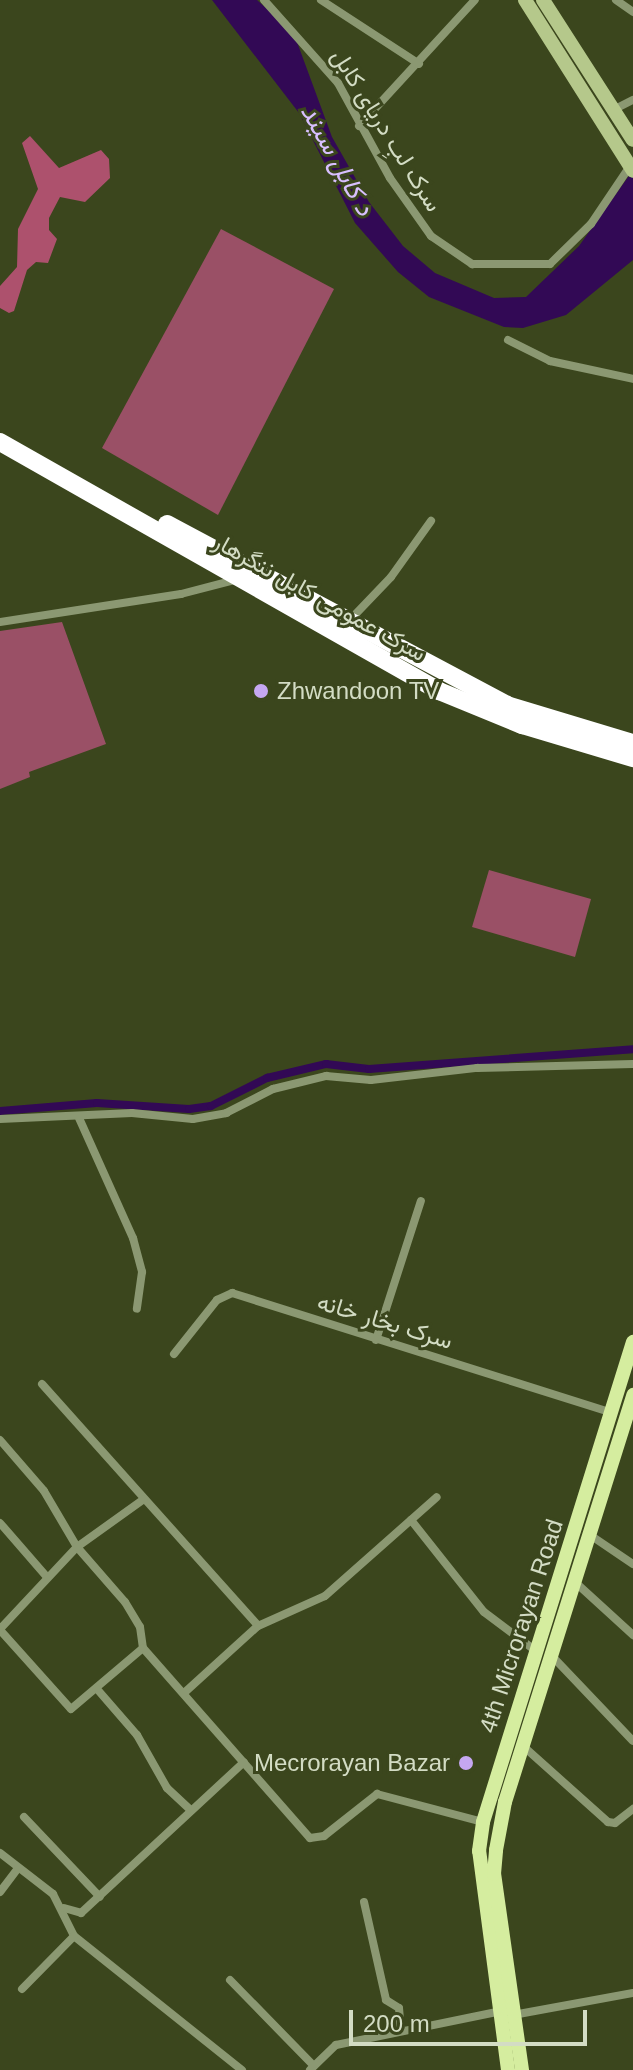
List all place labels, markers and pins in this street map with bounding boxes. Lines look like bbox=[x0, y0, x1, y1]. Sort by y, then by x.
place label: Zhwandoon TV bbox=[277, 677, 440, 705]
marker: Zhwandoon TV bbox=[252, 682, 270, 700]
place label: Mecrorayan Bazar bbox=[254, 1749, 450, 1777]
marker: Mecrorayan Bazar bbox=[457, 1754, 475, 1772]

